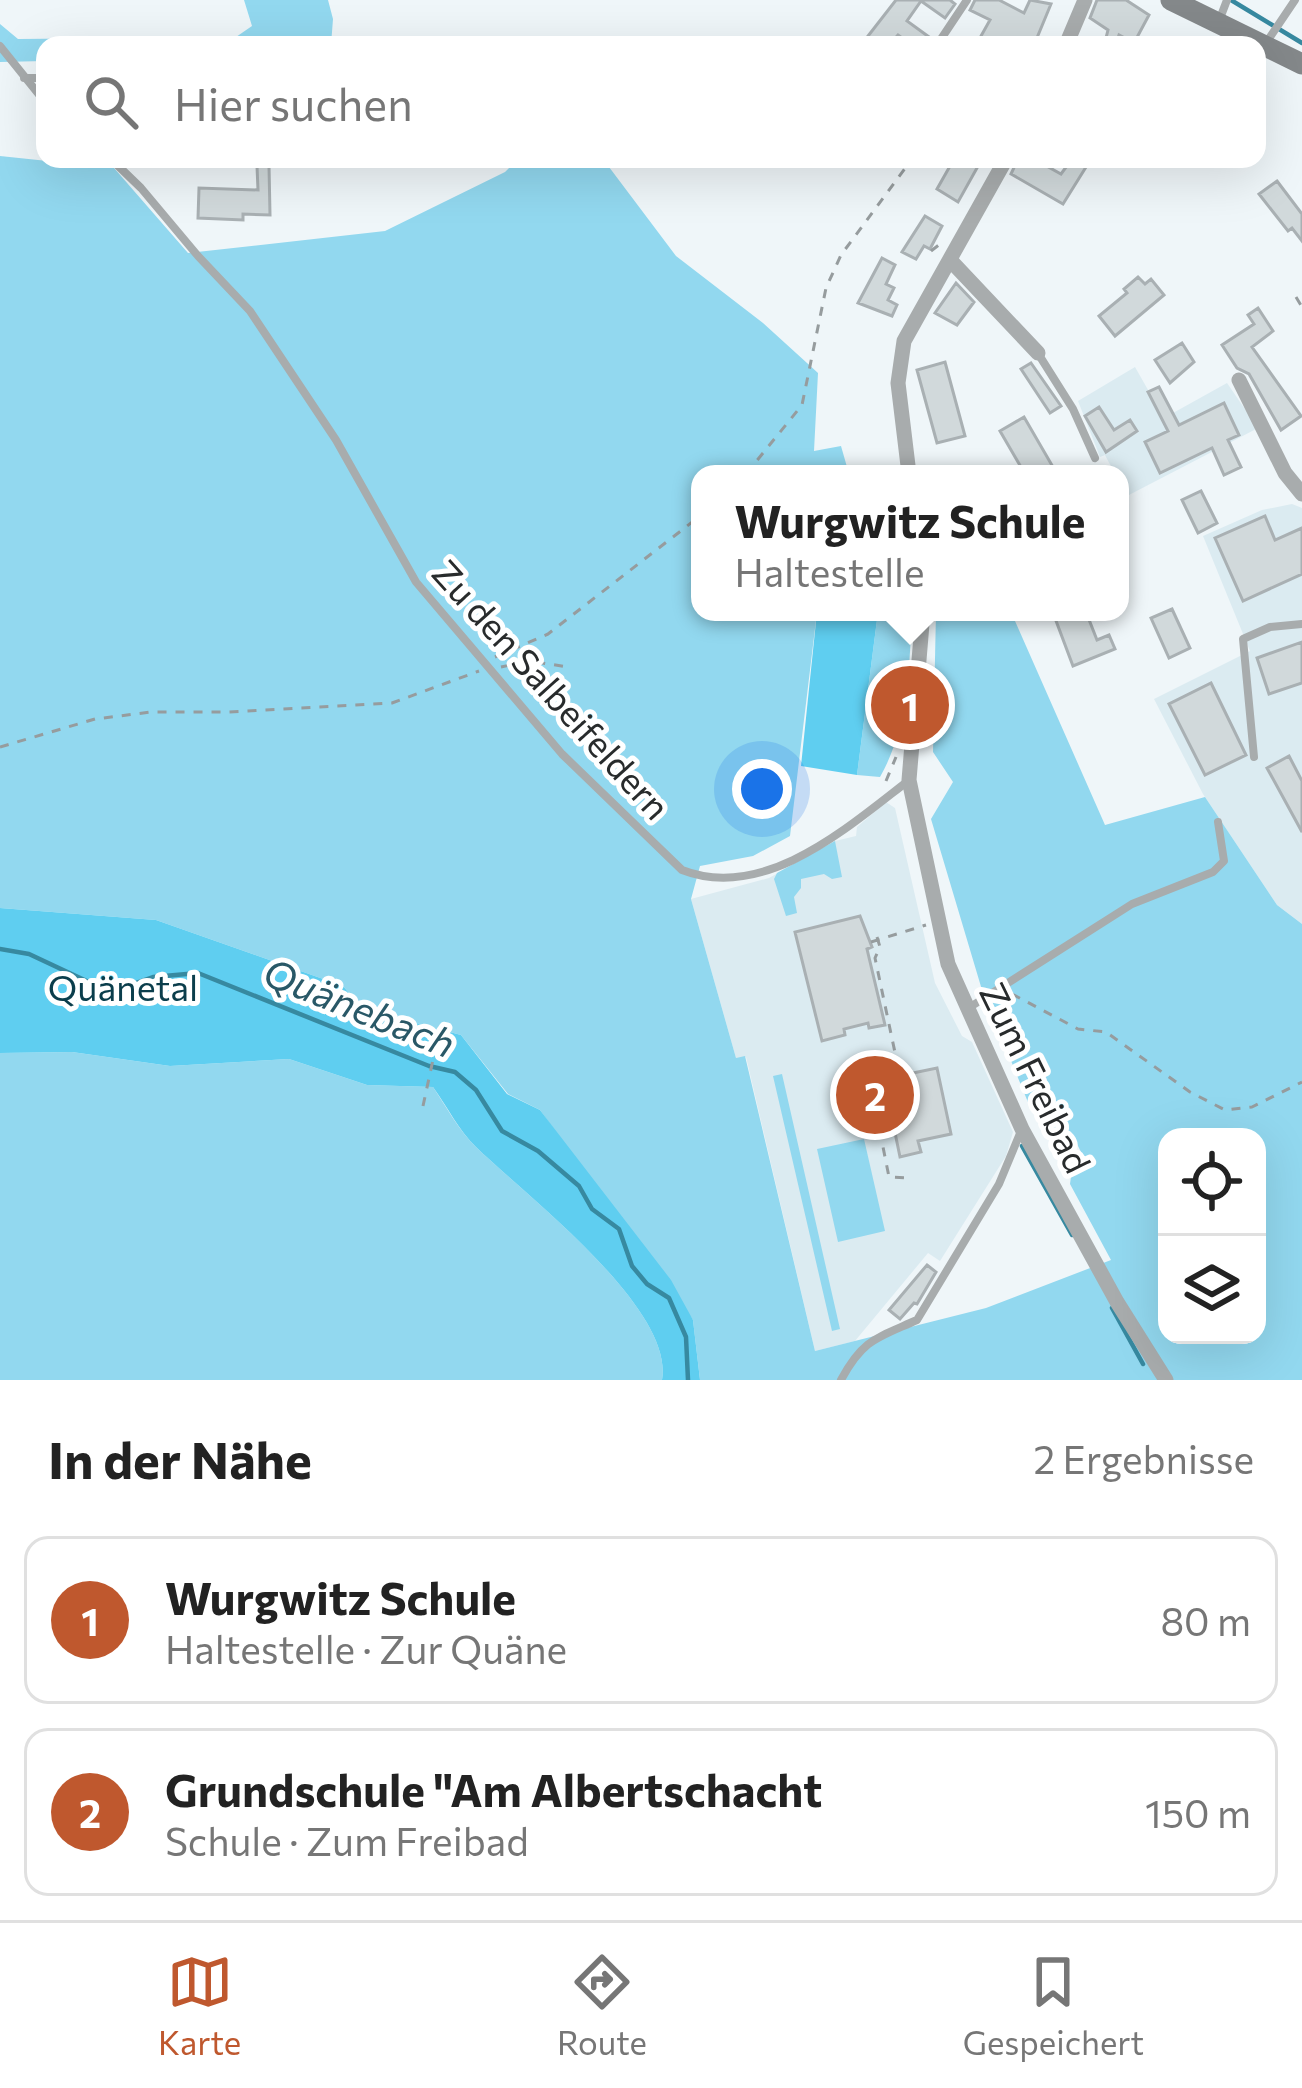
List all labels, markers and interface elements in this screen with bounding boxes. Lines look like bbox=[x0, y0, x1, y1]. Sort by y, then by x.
search box bbox=[36, 36, 1266, 168]
icon: search bbox=[78, 69, 144, 135]
text: Hier suchen bbox=[174, 75, 413, 130]
popup bbox=[691, 465, 1129, 621]
text: Wurgwitz Schule bbox=[734, 492, 1086, 547]
text: Haltestelle bbox=[734, 547, 925, 595]
street label: Zu den Salbeifeldern bbox=[425, 550, 680, 827]
pin: 1 bbox=[871, 660, 949, 750]
your location bbox=[732, 759, 792, 819]
water label: Quänebach bbox=[257, 946, 462, 1066]
park label: Quänetal bbox=[48, 964, 198, 1008]
street label: Zum Freibad bbox=[972, 975, 1102, 1179]
pin: 2 bbox=[836, 1050, 914, 1140]
map controls bbox=[1158, 1128, 1266, 1344]
button: locate bbox=[1158, 1128, 1266, 1236]
button: layers bbox=[1158, 1236, 1266, 1344]
text: In der Nähe bbox=[48, 1427, 312, 1490]
text: 2 Ergebnisse bbox=[1033, 1434, 1254, 1482]
text: Wurgwitz Schule bbox=[165, 1569, 516, 1624]
text: 1 bbox=[81, 1596, 99, 1644]
text: 80 m bbox=[1160, 1596, 1251, 1644]
text: Haltestelle · Zur Quäne bbox=[165, 1624, 567, 1672]
text: Grundschule "Am Albertschacht bbox=[165, 1761, 822, 1816]
text: 2 bbox=[79, 1788, 101, 1836]
text: 150 m bbox=[1145, 1788, 1251, 1836]
text: Schule · Zum Freibad bbox=[165, 1816, 529, 1864]
tab: Karte bbox=[158, 1949, 241, 2062]
tab: Route bbox=[557, 1949, 647, 2062]
tab: Gespeichert bbox=[963, 1949, 1144, 2062]

